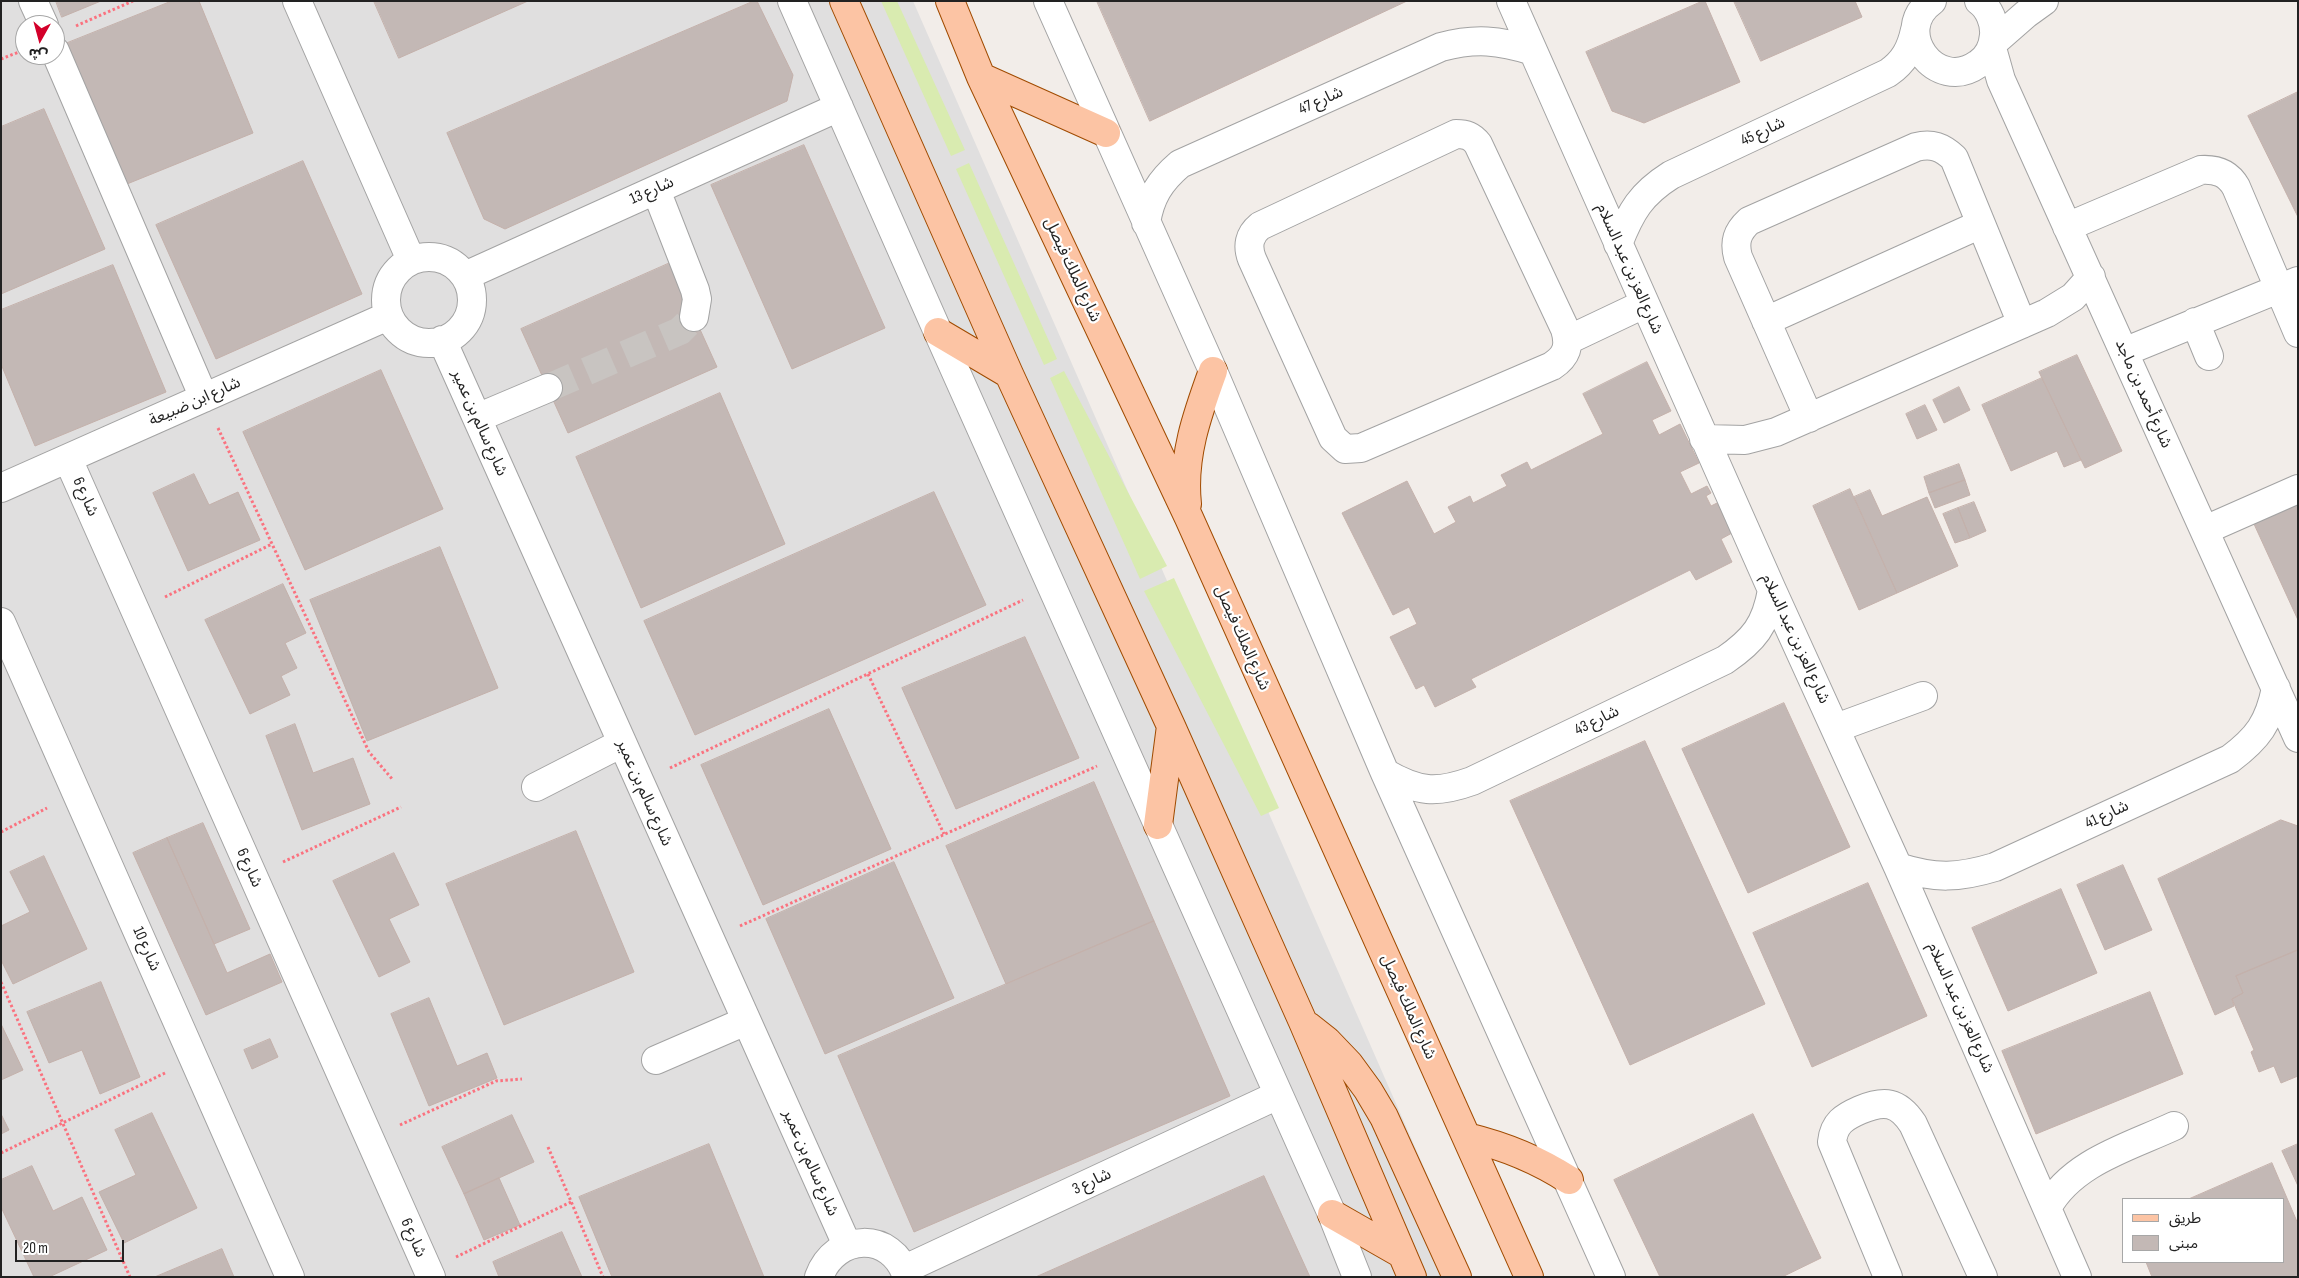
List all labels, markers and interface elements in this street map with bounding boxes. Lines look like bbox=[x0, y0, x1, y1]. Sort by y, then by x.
north arrow bbox=[15, 15, 65, 65]
text: ش bbox=[28, 45, 49, 64]
street label: شارع 47 bbox=[1296, 83, 1346, 119]
street label: شارع 45 bbox=[1738, 113, 1788, 151]
street label: شارع 13 bbox=[627, 173, 677, 209]
street label: شارع العز بن عبد السلام bbox=[1592, 201, 1666, 337]
street label: شارع الملك فيصل bbox=[1039, 215, 1105, 325]
street label: شارع أحمد بن ماجد bbox=[2110, 337, 2176, 451]
street label: شارع سالم بن عمير bbox=[447, 367, 511, 479]
street label: شارع ابن ضبيعة bbox=[146, 373, 244, 431]
street label: شارع 6 bbox=[68, 474, 102, 520]
street label: شارع العز بن عبد السلام bbox=[1757, 571, 1833, 707]
street label: شارع الملك فيصل bbox=[1210, 582, 1274, 694]
street label: شارع 43 bbox=[1572, 702, 1622, 740]
street label: شارع سالم بن عمير bbox=[612, 737, 676, 849]
street label: شارع 41 bbox=[2082, 797, 2132, 833]
street label: شارع 6 bbox=[232, 845, 266, 891]
street label: شارع 10 bbox=[128, 924, 164, 974]
street label: شارع العز بن عبد السلام bbox=[1923, 940, 1997, 1076]
street label: شارع الملك فيصل bbox=[1376, 951, 1440, 1063]
street label: شارع سالم بن عمير bbox=[778, 1107, 842, 1219]
street label: شارع 3 bbox=[1070, 1165, 1114, 1199]
legend bbox=[2122, 1198, 2284, 1263]
text: طريق bbox=[2169, 1209, 2201, 1228]
street label: شارع 6 bbox=[396, 1215, 430, 1261]
scale bar bbox=[18, 1230, 126, 1262]
text: مبنى bbox=[2169, 1234, 2198, 1253]
text: 20 m bbox=[23, 1239, 48, 1258]

